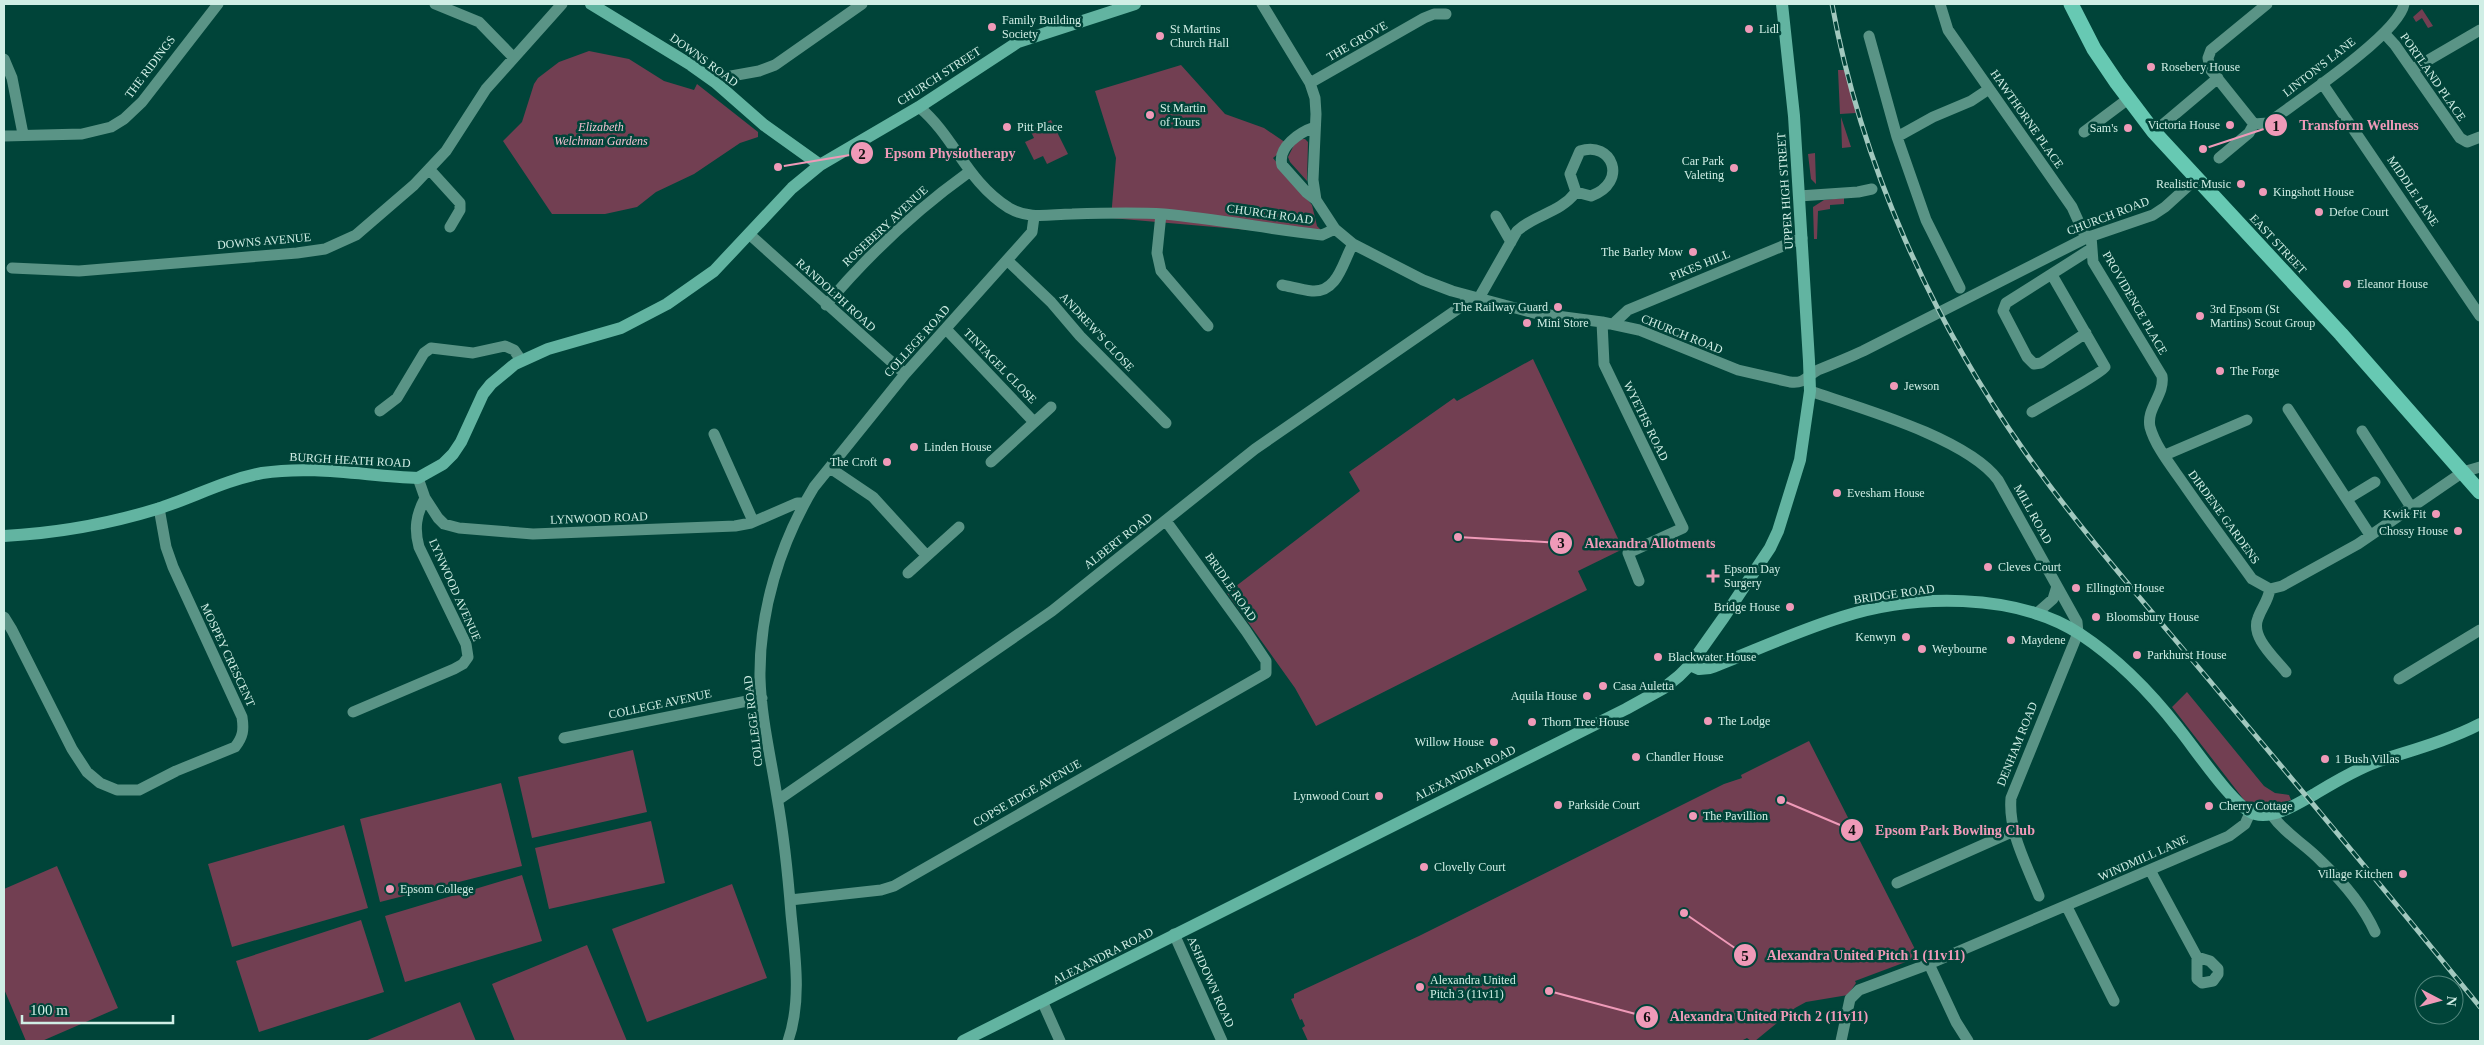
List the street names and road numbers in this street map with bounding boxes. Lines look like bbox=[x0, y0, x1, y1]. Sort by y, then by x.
street label: THE GROVE bbox=[1324, 18, 1390, 64]
street label: PORTLAND PLACE bbox=[2397, 30, 2469, 124]
street label: DOWNS ROAD bbox=[667, 31, 741, 90]
street label: THE RIDINGS bbox=[122, 33, 178, 101]
street label: LINTON'S LANE bbox=[2280, 34, 2358, 100]
street label: CHURCH STREET bbox=[895, 43, 984, 108]
street label: HAWTHORNE PLACE bbox=[1988, 67, 2066, 171]
street label: UPPER HIGH STREET bbox=[1774, 131, 1796, 250]
street label: MIDDLE LANE bbox=[2384, 153, 2442, 229]
street label: ROSEBERY AVENUE bbox=[839, 183, 931, 269]
street label: CHURCH ROAD bbox=[2065, 194, 2151, 238]
street label: CHURCH ROAD bbox=[1226, 201, 1314, 227]
street label: EAST STREET bbox=[2247, 211, 2310, 277]
street label: DOWNS AVENUE bbox=[217, 230, 311, 252]
street label: PIKES HILL bbox=[1668, 247, 1732, 283]
street label: PROVIDENCE PLACE bbox=[2100, 249, 2170, 357]
street label: RANDOLPH ROAD bbox=[793, 256, 879, 335]
street label: ANDREW'S CLOSE bbox=[1057, 290, 1137, 374]
street label: COLLEGE ROAD bbox=[881, 302, 953, 380]
street label: CHURCH ROAD bbox=[1639, 311, 1725, 357]
street label: TINTAGEL CLOSE bbox=[961, 326, 1039, 406]
street label: WYETHS ROAD bbox=[1621, 379, 1672, 463]
street label: BURGH HEATH ROAD bbox=[289, 450, 411, 470]
street label: DIRDENE GARDENS bbox=[2185, 467, 2263, 567]
street label: MILL ROAD bbox=[2011, 482, 2055, 546]
street label: LYNWOOD ROAD bbox=[550, 509, 648, 527]
street label: ALBERT ROAD bbox=[1081, 510, 1155, 572]
street label: LYNWOOD AVENUE bbox=[426, 536, 484, 644]
street label: BRIDLE ROAD bbox=[1202, 550, 1260, 624]
street label: BRIDGE ROAD bbox=[1853, 581, 1936, 607]
street label: MOSPEY CRESCENT bbox=[198, 601, 258, 710]
street label: COLLEGE ROAD bbox=[740, 674, 766, 767]
street label: COLLEGE AVENUE bbox=[607, 686, 713, 722]
street label: DENHAM ROAD bbox=[1994, 700, 2040, 788]
street label: ALEXANDRA ROAD bbox=[1412, 742, 1518, 804]
street label: COPSE EDGE AVENUE bbox=[970, 756, 1084, 830]
street label: WINDMILL LANE bbox=[2096, 832, 2190, 884]
street label: ALEXANDRA ROAD bbox=[1050, 924, 1156, 987]
street label: ASHDOWN ROAD bbox=[1185, 934, 1238, 1030]

